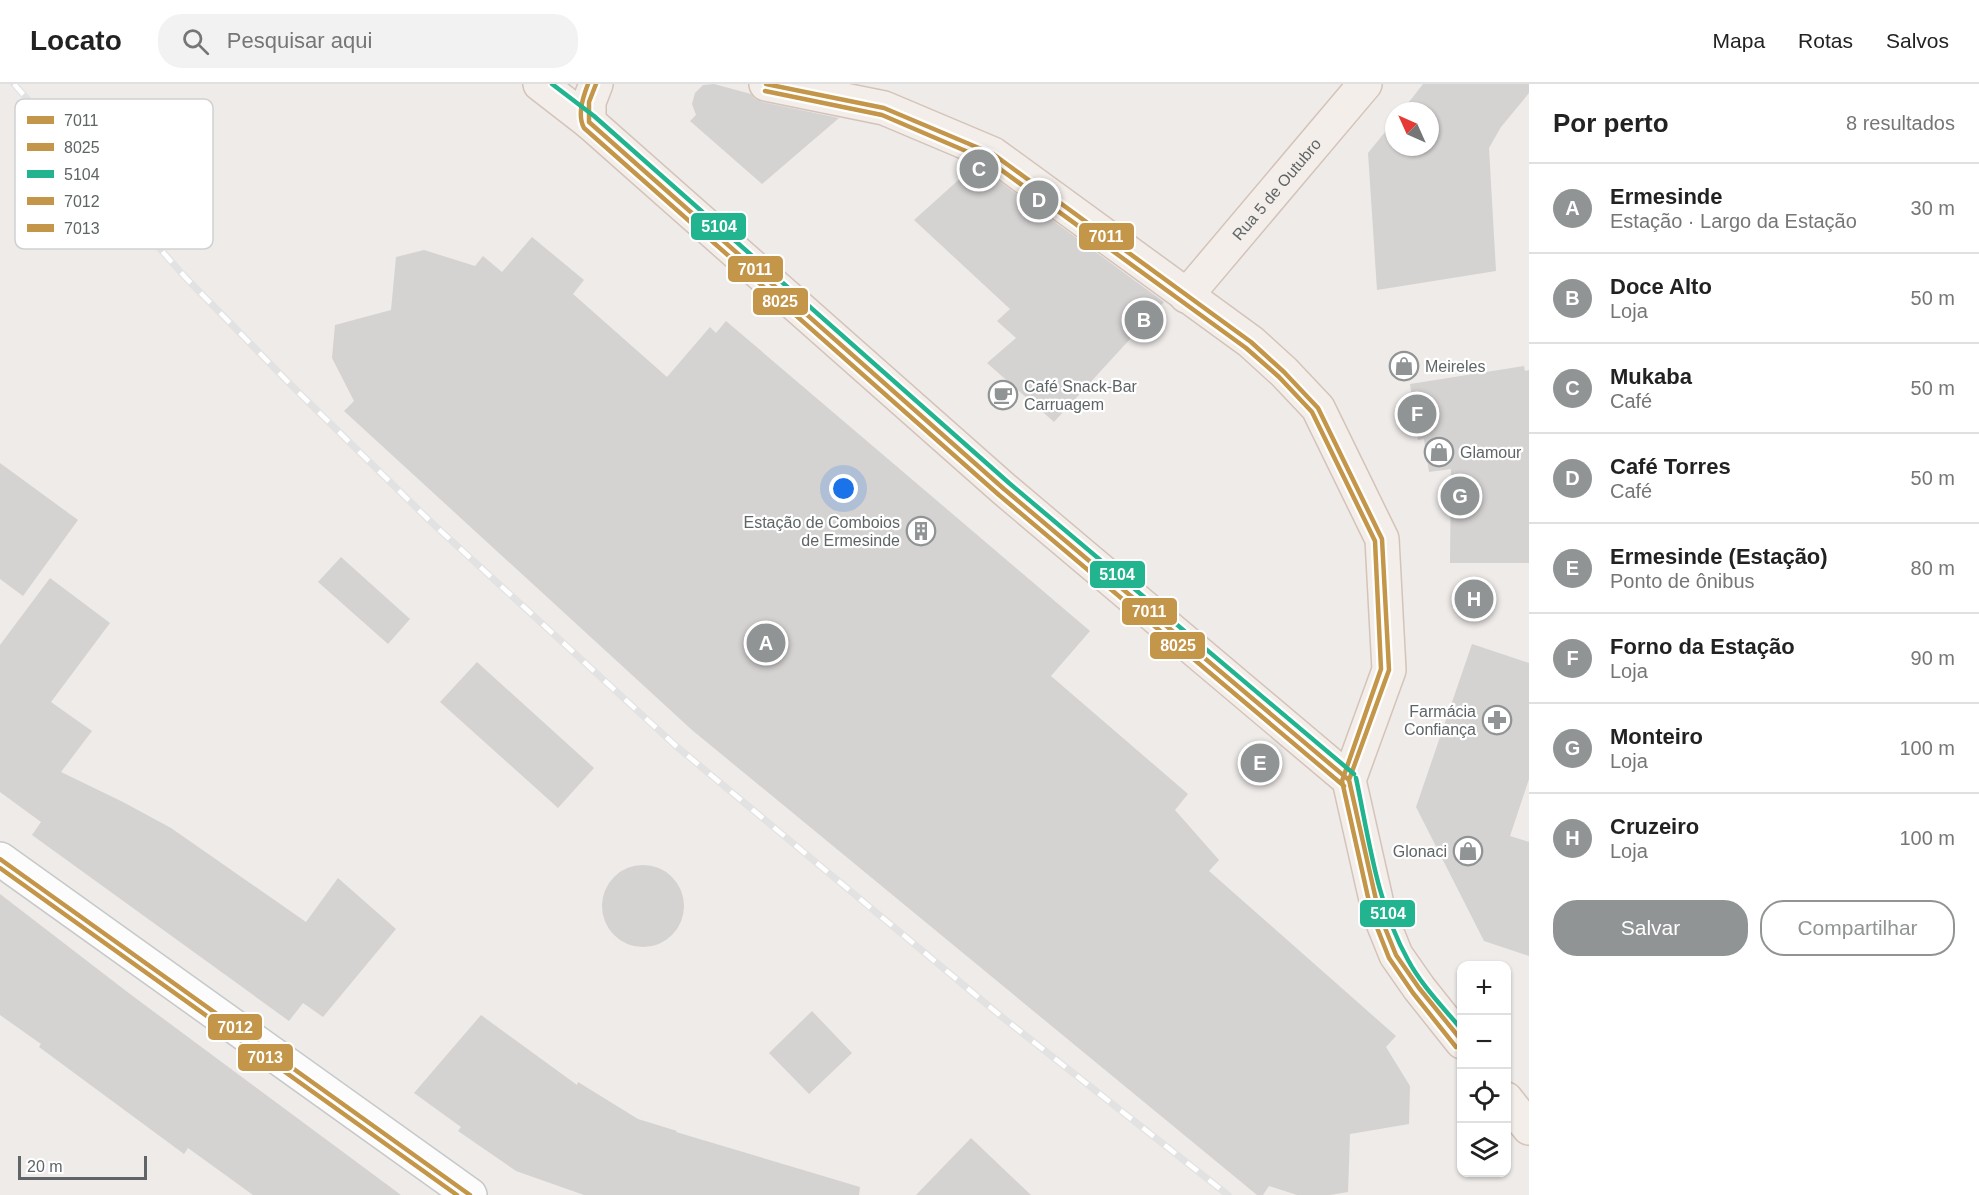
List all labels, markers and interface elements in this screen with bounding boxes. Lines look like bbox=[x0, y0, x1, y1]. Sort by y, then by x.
search box bbox=[158, 14, 578, 68]
text: Locato bbox=[30, 25, 122, 56]
icon: search bbox=[179, 25, 212, 58]
text: Pesquisar aqui bbox=[227, 28, 372, 53]
text: Mapa bbox=[1713, 29, 1765, 52]
text: Rotas bbox=[1798, 29, 1853, 52]
text: Salvos bbox=[1886, 29, 1949, 52]
legend bbox=[15, 99, 213, 249]
north arrow bbox=[1385, 102, 1439, 156]
text: Por perto bbox=[1553, 108, 1669, 138]
text: 7011 bbox=[64, 112, 99, 129]
text: 8 resultados bbox=[1846, 112, 1955, 134]
street label: Rua 5 de Outubro bbox=[1229, 135, 1324, 243]
text: 8025 bbox=[64, 139, 100, 156]
pin: C bbox=[960, 146, 998, 191]
text: 5104 bbox=[64, 166, 100, 183]
pin: D bbox=[1020, 178, 1058, 222]
text: Ermesinde bbox=[1610, 184, 1723, 209]
text: 7012 bbox=[64, 193, 100, 210]
text: A bbox=[1565, 197, 1580, 219]
text: 30 m bbox=[1911, 197, 1955, 219]
text: Estação · Largo da Estação bbox=[1610, 210, 1857, 232]
line badge: 5104 bbox=[690, 212, 747, 241]
text: 5104 bbox=[701, 218, 737, 235]
text: 7013 bbox=[64, 220, 100, 237]
line badge: 7011 bbox=[1078, 222, 1135, 251]
text: 7011 bbox=[1089, 228, 1123, 245]
line badge: 7011 bbox=[727, 255, 784, 283]
text: 7011 bbox=[738, 261, 772, 278]
text: Doce Alto bbox=[1610, 274, 1712, 299]
line badge: 8025 bbox=[752, 287, 809, 316]
text: B bbox=[1565, 287, 1580, 309]
text: 50 m bbox=[1911, 287, 1955, 309]
text: 8025 bbox=[762, 293, 798, 310]
pin: B bbox=[1124, 298, 1164, 342]
text: Loja bbox=[1610, 300, 1648, 322]
shop icon: Meireles bbox=[1388, 350, 1420, 382]
place label: Meireles bbox=[1425, 358, 1485, 375]
text: Mukaba bbox=[1610, 364, 1692, 389]
text: C bbox=[1565, 377, 1580, 399]
text: 50 m bbox=[1911, 377, 1955, 399]
place label: Café Snack-Bar Carruagem bbox=[1024, 378, 1138, 413]
cafe icon: Café Snack-Bar Carruagem bbox=[987, 379, 1019, 411]
text: Café bbox=[1610, 390, 1652, 412]
pin: F bbox=[1398, 392, 1436, 436]
shop icon: Glamour bbox=[1423, 436, 1455, 468]
place label: Glamour bbox=[1460, 444, 1522, 461]
text: Café Torres bbox=[1610, 454, 1731, 479]
text: D bbox=[1565, 467, 1580, 489]
text: 50 m bbox=[1911, 467, 1955, 489]
your location bbox=[829, 474, 858, 503]
pin: G bbox=[1440, 474, 1480, 518]
text: Café bbox=[1610, 480, 1652, 502]
place label: Estação de Comboios de Ermesinde bbox=[743, 514, 900, 549]
building icon: Estação de Comboios de Ermesinde bbox=[905, 515, 937, 547]
text: Ermesinde (Estação) bbox=[1610, 544, 1828, 569]
text: E bbox=[1566, 557, 1579, 579]
text: 80 m bbox=[1911, 557, 1955, 579]
line badge: 5104 bbox=[1089, 560, 1146, 589]
text: 5104 bbox=[1099, 566, 1135, 583]
text: Ponto de ônibus bbox=[1610, 570, 1755, 592]
pin: H bbox=[1454, 576, 1494, 622]
line badge: 7011 bbox=[1121, 597, 1178, 626]
text: 7011 bbox=[1132, 603, 1166, 620]
pin: A bbox=[746, 620, 786, 666]
line badge: 8025 bbox=[1149, 631, 1206, 660]
text: Forno da Estação bbox=[1610, 634, 1795, 659]
text: 8025 bbox=[1160, 637, 1196, 654]
text: F bbox=[1566, 647, 1579, 669]
text: 90 m bbox=[1911, 647, 1955, 669]
text: Loja bbox=[1610, 660, 1648, 682]
place label: Farmácia Confiança bbox=[1404, 703, 1476, 738]
pharmacy icon: Farmácia Confiança bbox=[1481, 704, 1513, 736]
text: Monteiro bbox=[1610, 724, 1703, 749]
text: G bbox=[1565, 737, 1580, 759]
text: 100 m bbox=[1899, 737, 1955, 759]
pin: E bbox=[1240, 740, 1280, 786]
text: Loja bbox=[1610, 750, 1648, 772]
text: Cruzeiro bbox=[1610, 814, 1699, 839]
text: H bbox=[1565, 827, 1580, 849]
text: 100 m bbox=[1899, 827, 1955, 849]
shop icon: Glonaci bbox=[1452, 835, 1484, 867]
text: Loja bbox=[1610, 840, 1648, 862]
place label: Glonaci bbox=[1393, 843, 1447, 860]
line badge: 5104 bbox=[1359, 899, 1416, 928]
button: Salvar bbox=[1553, 900, 1748, 956]
button: Compartilhar bbox=[1760, 900, 1955, 956]
text: 5104 bbox=[1370, 905, 1406, 922]
map controls bbox=[1457, 961, 1511, 1177]
button: + bbox=[1457, 961, 1511, 1015]
line badge: 7012 bbox=[207, 1013, 263, 1041]
button: − bbox=[1457, 1015, 1511, 1069]
text: 7012 bbox=[217, 1019, 253, 1036]
line badge: 7013 bbox=[237, 1043, 294, 1072]
text: 7013 bbox=[247, 1049, 283, 1066]
button: locate bbox=[1457, 1069, 1511, 1123]
button: layers bbox=[1457, 1123, 1511, 1177]
scale bar bbox=[18, 1153, 147, 1180]
text: 20 m bbox=[27, 1158, 63, 1175]

